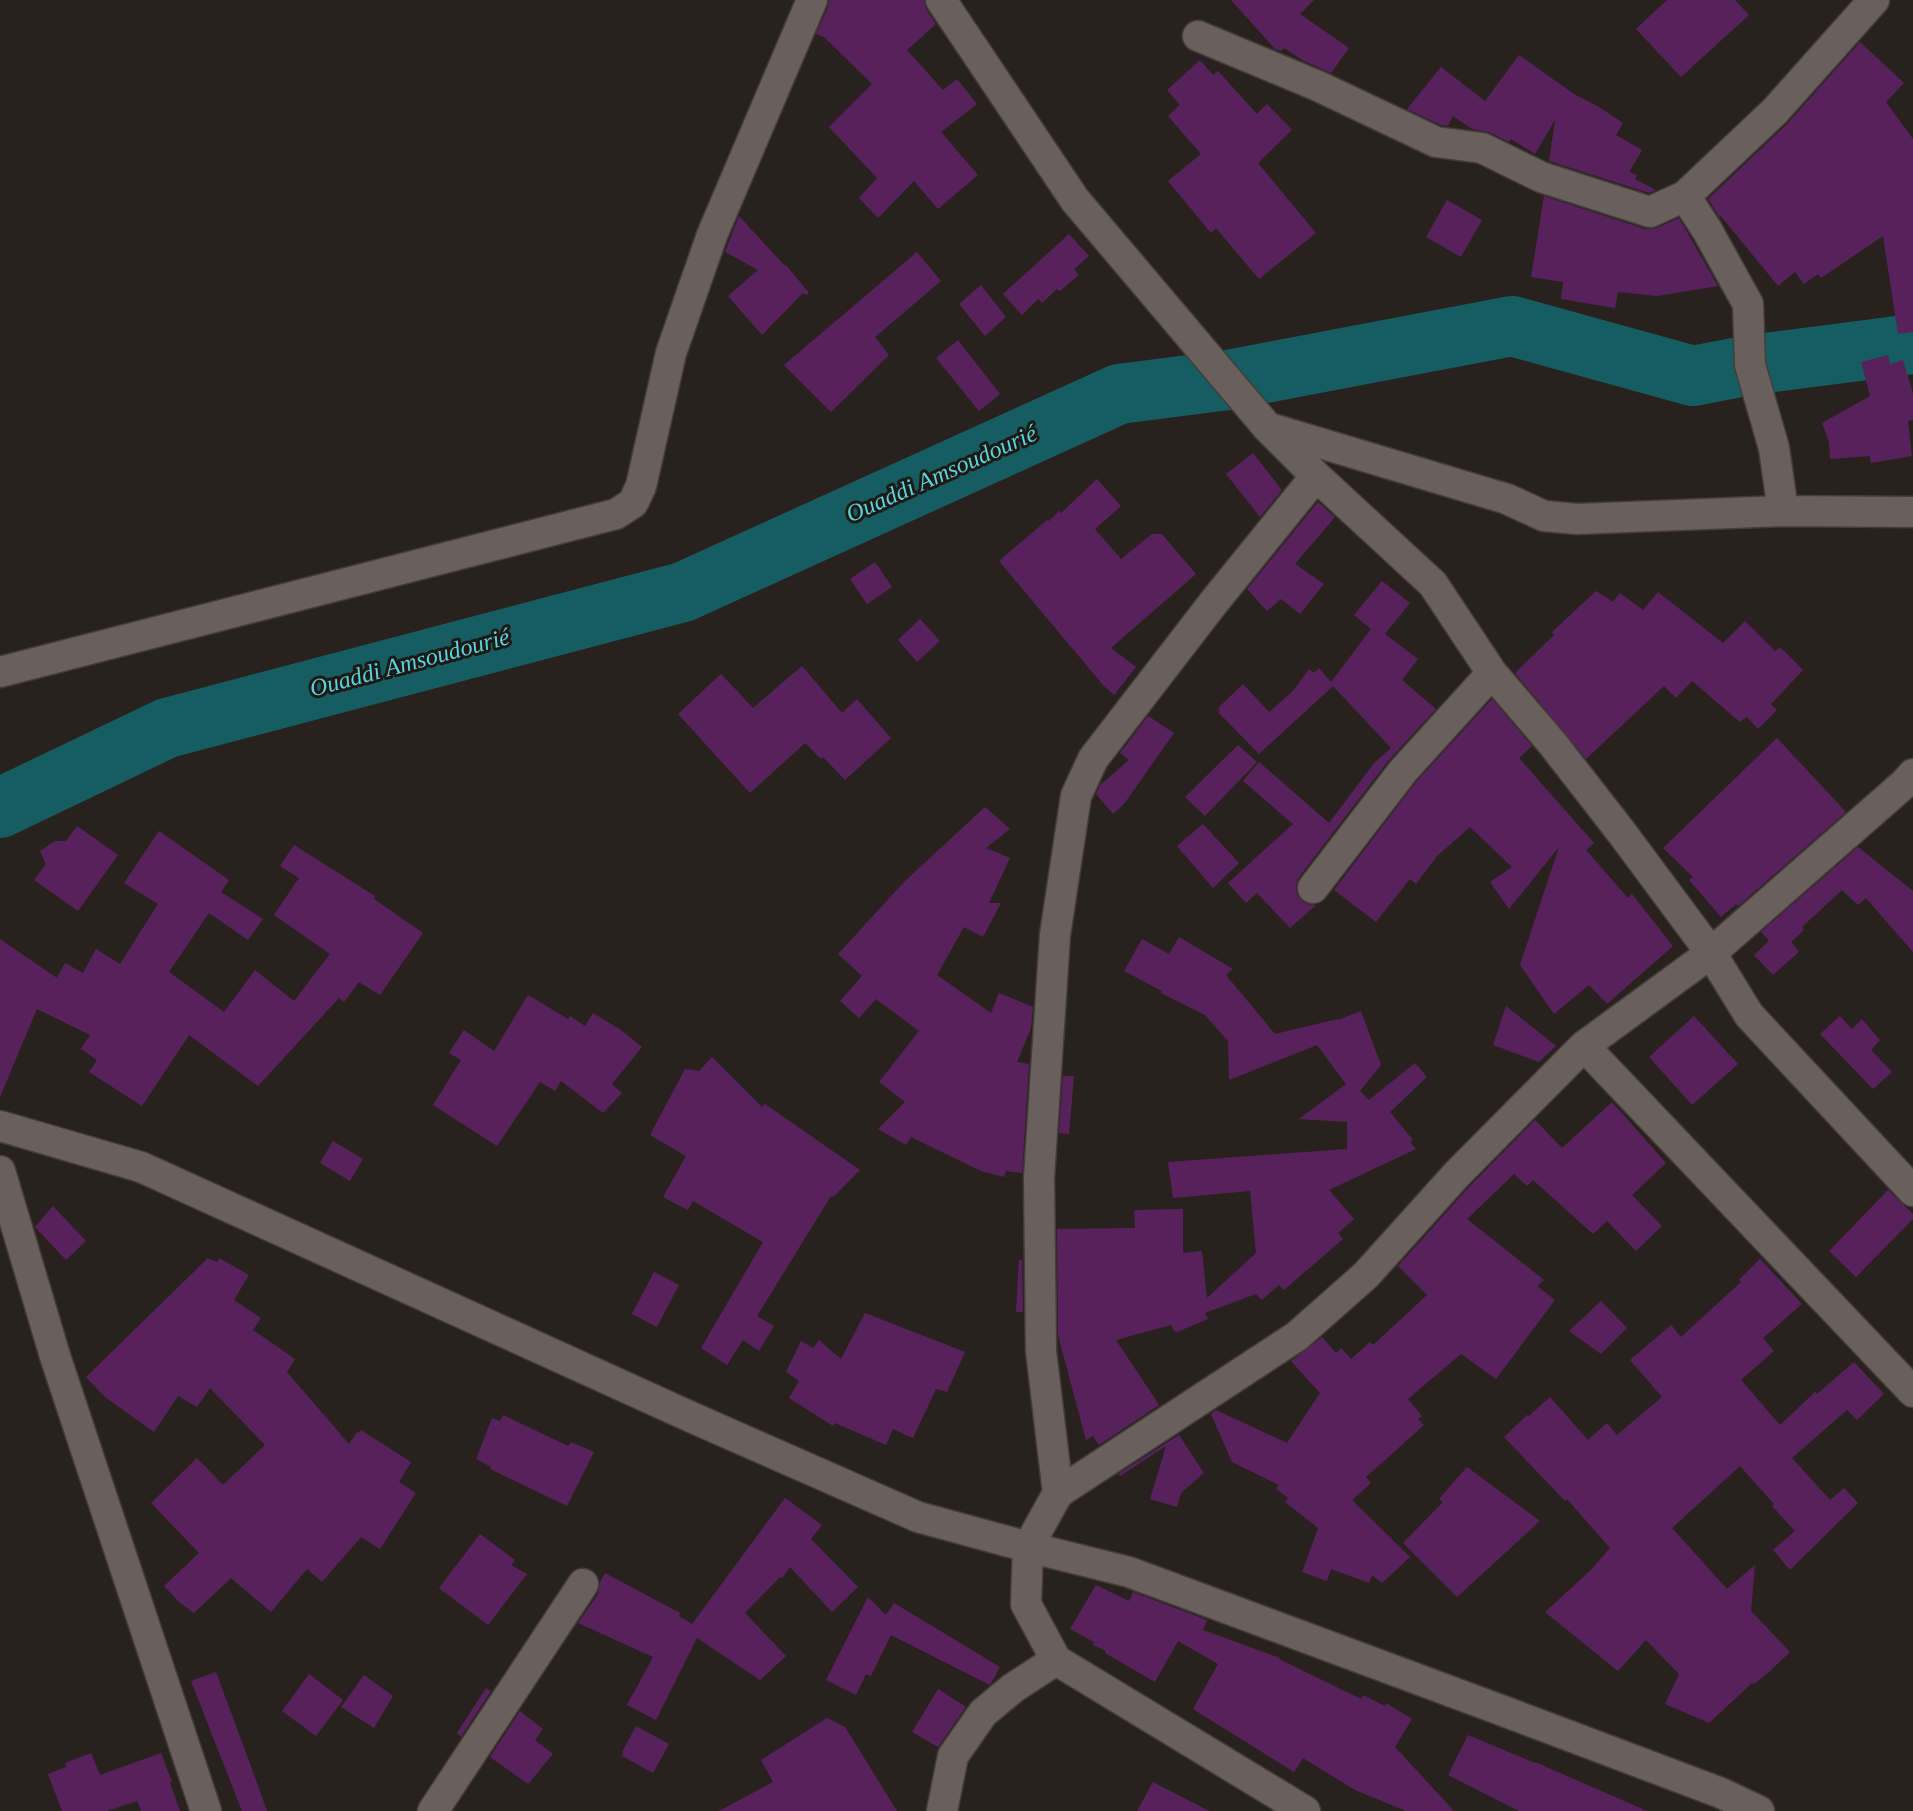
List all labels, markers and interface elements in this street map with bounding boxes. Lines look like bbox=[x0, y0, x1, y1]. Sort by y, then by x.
water label: Ouaddi Amsoudourié bbox=[839, 419, 1045, 531]
water label: Ouaddi Amsoudourié bbox=[304, 623, 516, 705]

